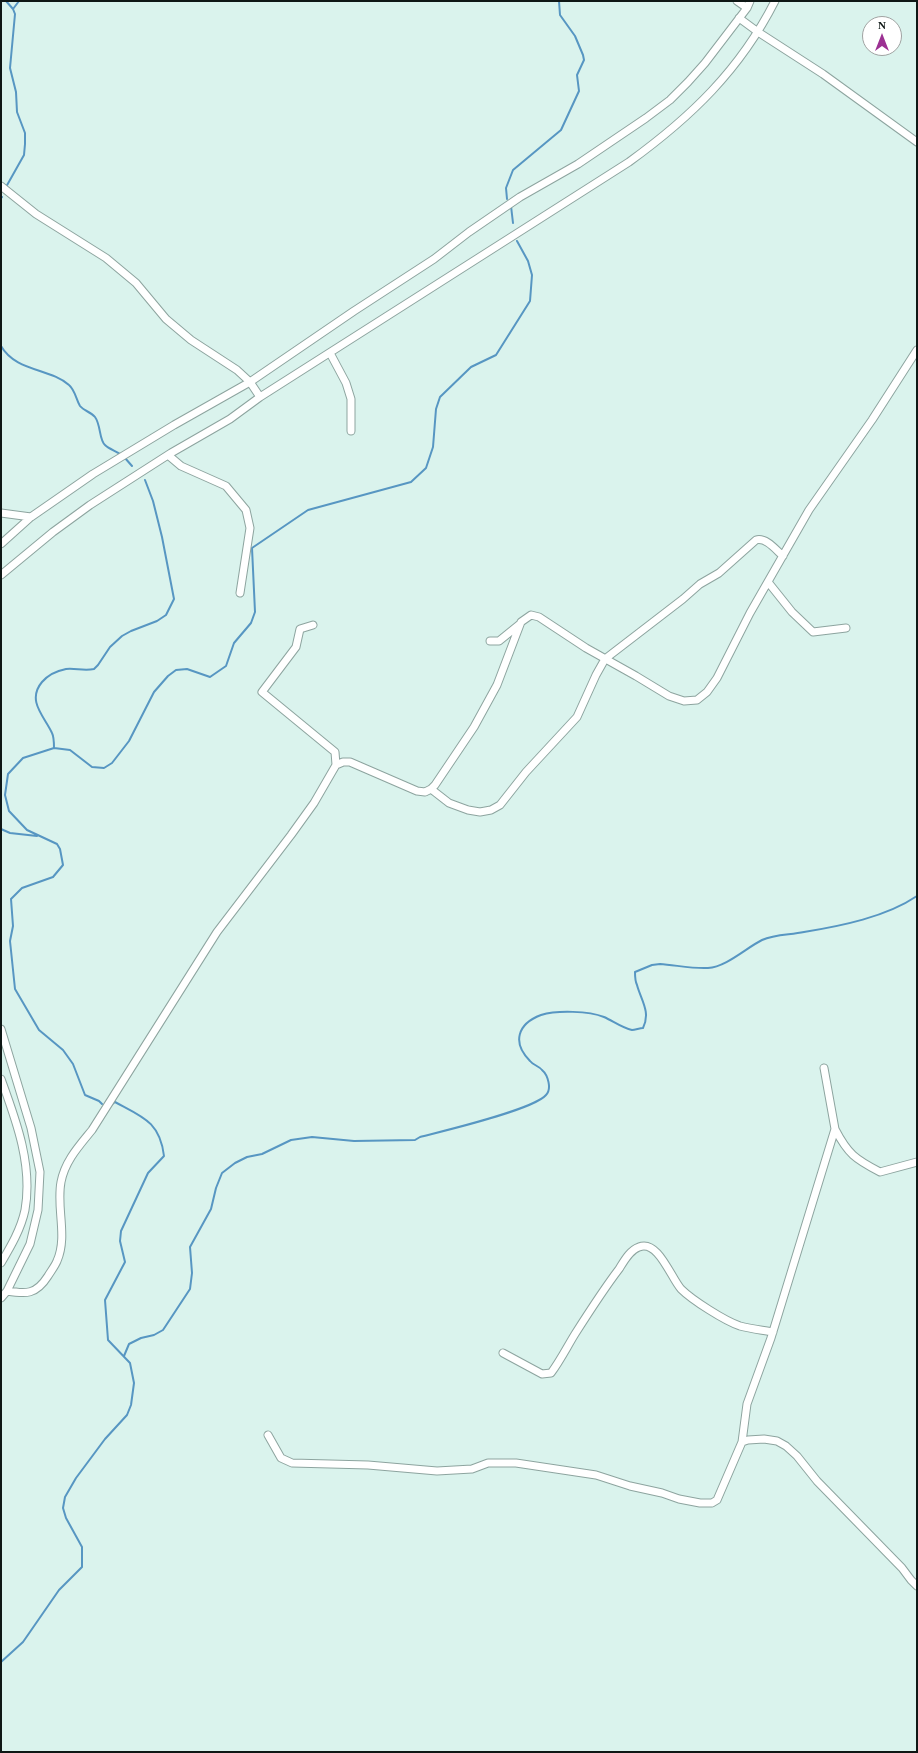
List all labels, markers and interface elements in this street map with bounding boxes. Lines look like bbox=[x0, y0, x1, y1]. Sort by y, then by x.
north arrow bbox=[862, 16, 902, 56]
text: N bbox=[878, 19, 886, 31]

